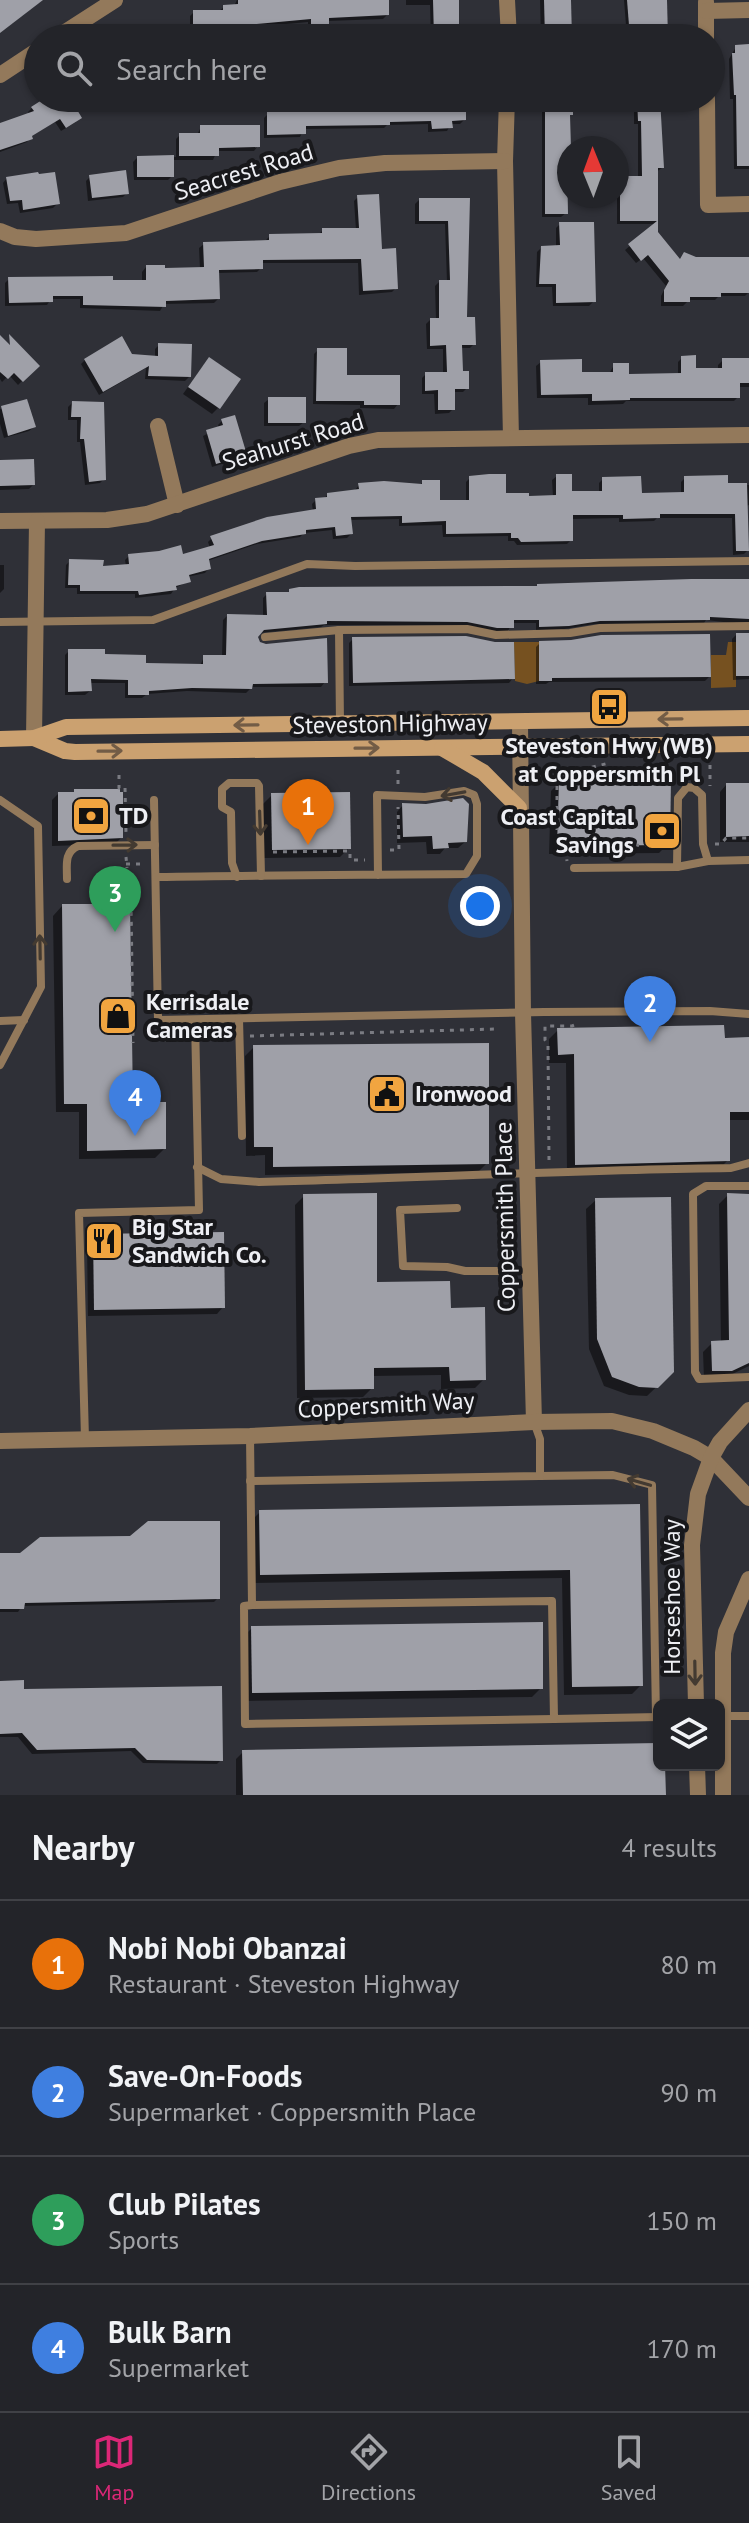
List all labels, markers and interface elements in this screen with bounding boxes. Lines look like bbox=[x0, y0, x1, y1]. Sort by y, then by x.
search box bbox=[24, 24, 725, 112]
icon: search bbox=[52, 46, 96, 90]
text: Search here bbox=[116, 49, 267, 88]
street label: Seacrest Road bbox=[171, 136, 317, 207]
north arrow bbox=[557, 136, 629, 208]
street label: Seahurst Road bbox=[218, 405, 367, 478]
bus stop icon: Steveston Hwy (WB) at Coppersmith Pl bbox=[588, 686, 630, 728]
street label: Steveston Highway bbox=[292, 706, 488, 741]
one-way arrow bbox=[657, 711, 684, 727]
one-way arrow bbox=[233, 717, 260, 733]
place label: Steveston Hwy (WB) at Coppersmith Pl bbox=[505, 730, 713, 789]
one-way arrow bbox=[353, 740, 380, 756]
one-way arrow bbox=[96, 743, 123, 759]
pin: 1 bbox=[282, 779, 334, 845]
one-way arrow bbox=[440, 787, 466, 802]
bank icon: TD bbox=[70, 795, 112, 837]
place label: TD bbox=[119, 800, 148, 831]
place label: Coast Capital Savings bbox=[501, 801, 635, 860]
one-way arrow bbox=[252, 809, 268, 836]
bank icon: Coast Capital Savings bbox=[641, 810, 683, 852]
one-way arrow bbox=[111, 838, 138, 853]
pin: 3 bbox=[89, 866, 141, 932]
your location bbox=[460, 886, 500, 926]
one-way arrow bbox=[33, 934, 48, 961]
pin: 2 bbox=[624, 976, 676, 1042]
place label: Kerrisdale Cameras bbox=[146, 986, 249, 1045]
shop icon: Kerrisdale Cameras bbox=[97, 995, 139, 1037]
pin: 4 bbox=[109, 1070, 161, 1136]
public building icon: Ironwood bbox=[366, 1073, 408, 1115]
place label: Ironwood bbox=[415, 1078, 512, 1109]
street label: Coppersmith Place bbox=[487, 1121, 522, 1313]
place label: Big Star Sandwich Co. bbox=[132, 1211, 267, 1270]
restaurant icon: Big Star Sandwich Co. bbox=[83, 1220, 125, 1262]
street label: Coppersmith Way bbox=[297, 1384, 475, 1425]
one-way arrow bbox=[627, 1473, 652, 1488]
street label: Horseshoe Way bbox=[656, 1519, 687, 1675]
one-way arrow bbox=[688, 1659, 703, 1686]
map controls bbox=[653, 1699, 725, 1771]
button: layers bbox=[653, 1699, 725, 1771]
text: Nearby bbox=[32, 1825, 134, 1869]
text: 4 results bbox=[622, 1831, 717, 1864]
text: Nobi Nobi Obanzai bbox=[108, 1928, 347, 1967]
text: 1 bbox=[51, 1948, 65, 1981]
text: 80 m bbox=[661, 1948, 717, 1981]
text: Restaurant · Steveston Highway bbox=[108, 1967, 459, 2000]
text: Save-On-Foods bbox=[108, 2056, 302, 2095]
text: 2 bbox=[51, 2076, 65, 2109]
text: 90 m bbox=[661, 2076, 717, 2109]
text: Supermarket · Coppersmith Place bbox=[108, 2095, 476, 2128]
text: Club Pilates bbox=[108, 2184, 261, 2223]
text: 3 bbox=[51, 2204, 65, 2237]
text: 150 m bbox=[646, 2204, 717, 2237]
text: Sports bbox=[108, 2223, 179, 2256]
text: Bulk Barn bbox=[108, 2312, 232, 2351]
text: 4 bbox=[51, 2332, 65, 2365]
text: 170 m bbox=[646, 2332, 717, 2365]
text: Supermarket bbox=[108, 2351, 249, 2384]
tab: Map bbox=[92, 2430, 136, 2506]
tab: Directions bbox=[321, 2430, 416, 2506]
tab: Saved bbox=[601, 2430, 657, 2506]

